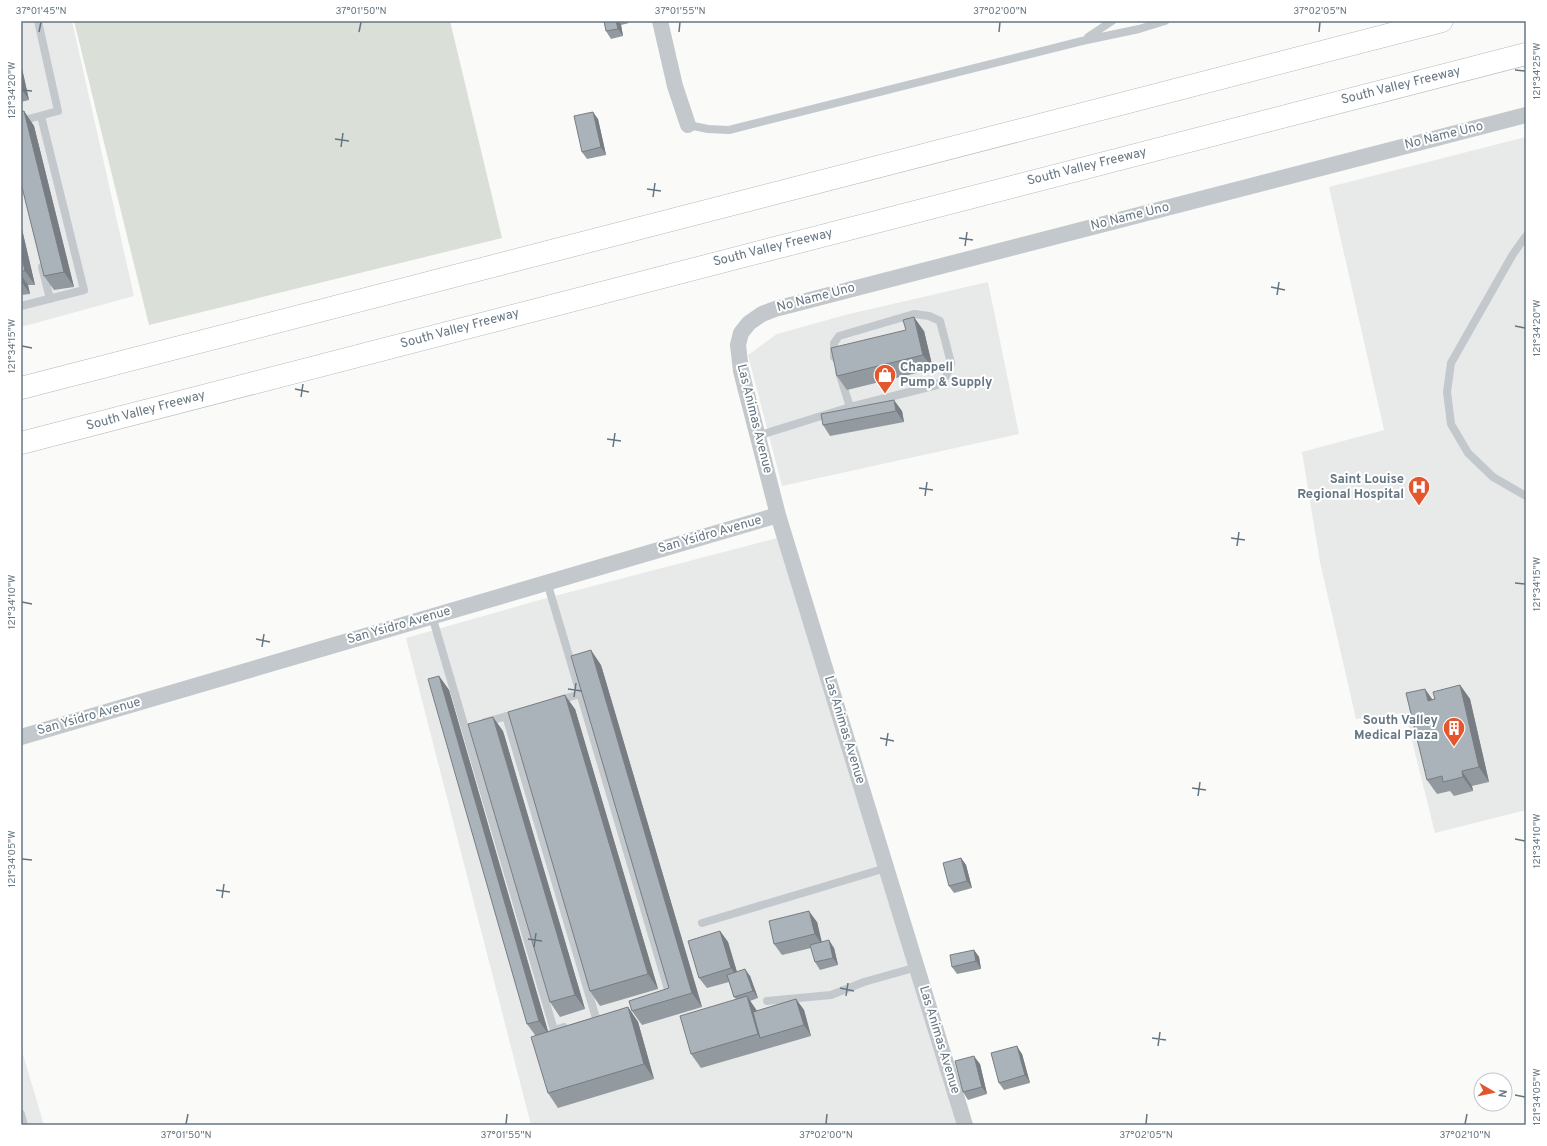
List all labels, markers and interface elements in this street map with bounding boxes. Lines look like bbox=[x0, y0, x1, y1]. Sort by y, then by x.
text: 37°01'45"N bbox=[15, 5, 67, 18]
text: 37°01'50"N bbox=[335, 5, 387, 18]
text: 37°01'55"N bbox=[654, 5, 706, 18]
text: 37°02'00"N bbox=[973, 5, 1027, 18]
text: 37°02'05"N bbox=[1293, 5, 1347, 18]
text: 121°34'25"W bbox=[1531, 43, 1544, 99]
text: 121°34'20"W bbox=[6, 61, 19, 119]
street label: South Valley Freeway bbox=[1340, 63, 1462, 109]
street label: No Name Uno bbox=[1403, 119, 1485, 153]
street label: South Valley Freeway bbox=[1026, 144, 1148, 190]
street label: No Name Uno bbox=[1089, 200, 1171, 234]
street label: South Valley Freeway bbox=[712, 225, 834, 271]
street label: No Name Uno bbox=[775, 280, 857, 316]
text: 121°34'20"W bbox=[1531, 299, 1544, 357]
street label: South Valley Freeway bbox=[399, 305, 521, 353]
text: 121°34'15"W bbox=[6, 319, 19, 373]
place label: Chappell Pump & Supply bbox=[900, 360, 993, 391]
shop icon: Chappell Pump & Supply bbox=[872, 362, 898, 395]
street label: Las Animas Avenue bbox=[733, 363, 775, 475]
street label: South Valley Freeway bbox=[85, 387, 207, 435]
place label: Saint Louise Regional Hospital bbox=[1297, 472, 1404, 503]
hospital icon: Saint Louise Regional Hospital bbox=[1406, 474, 1432, 507]
street label: San Ysidro Avenue bbox=[656, 513, 764, 557]
text: 121°34'15"W bbox=[1531, 557, 1544, 611]
text: 121°34'10"W bbox=[6, 575, 19, 629]
street label: San Ysidro Avenue bbox=[345, 604, 453, 648]
street label: Las Animas Avenue bbox=[820, 674, 868, 786]
street label: San Ysidro Avenue bbox=[35, 695, 143, 739]
place label: South Valley Medical Plaza bbox=[1354, 713, 1439, 744]
building icon: South Valley Medical Plaza bbox=[1441, 715, 1467, 748]
text: 121°34'10"W bbox=[1531, 814, 1544, 868]
text: 121°34'05"W bbox=[6, 830, 19, 888]
street label: Las Animas Avenue bbox=[915, 984, 963, 1096]
text: 121°34'05"W bbox=[1531, 1068, 1544, 1126]
north arrow bbox=[1473, 1072, 1513, 1112]
text: N bbox=[1494, 1088, 1509, 1098]
text: 37°01'50"N bbox=[160, 1129, 212, 1142]
text: 37°01'55"N bbox=[480, 1129, 532, 1142]
text: 37°02'00"N bbox=[799, 1129, 853, 1142]
text: 37°02'05"N bbox=[1119, 1129, 1173, 1142]
text: 37°02'10"N bbox=[1439, 1129, 1491, 1142]

